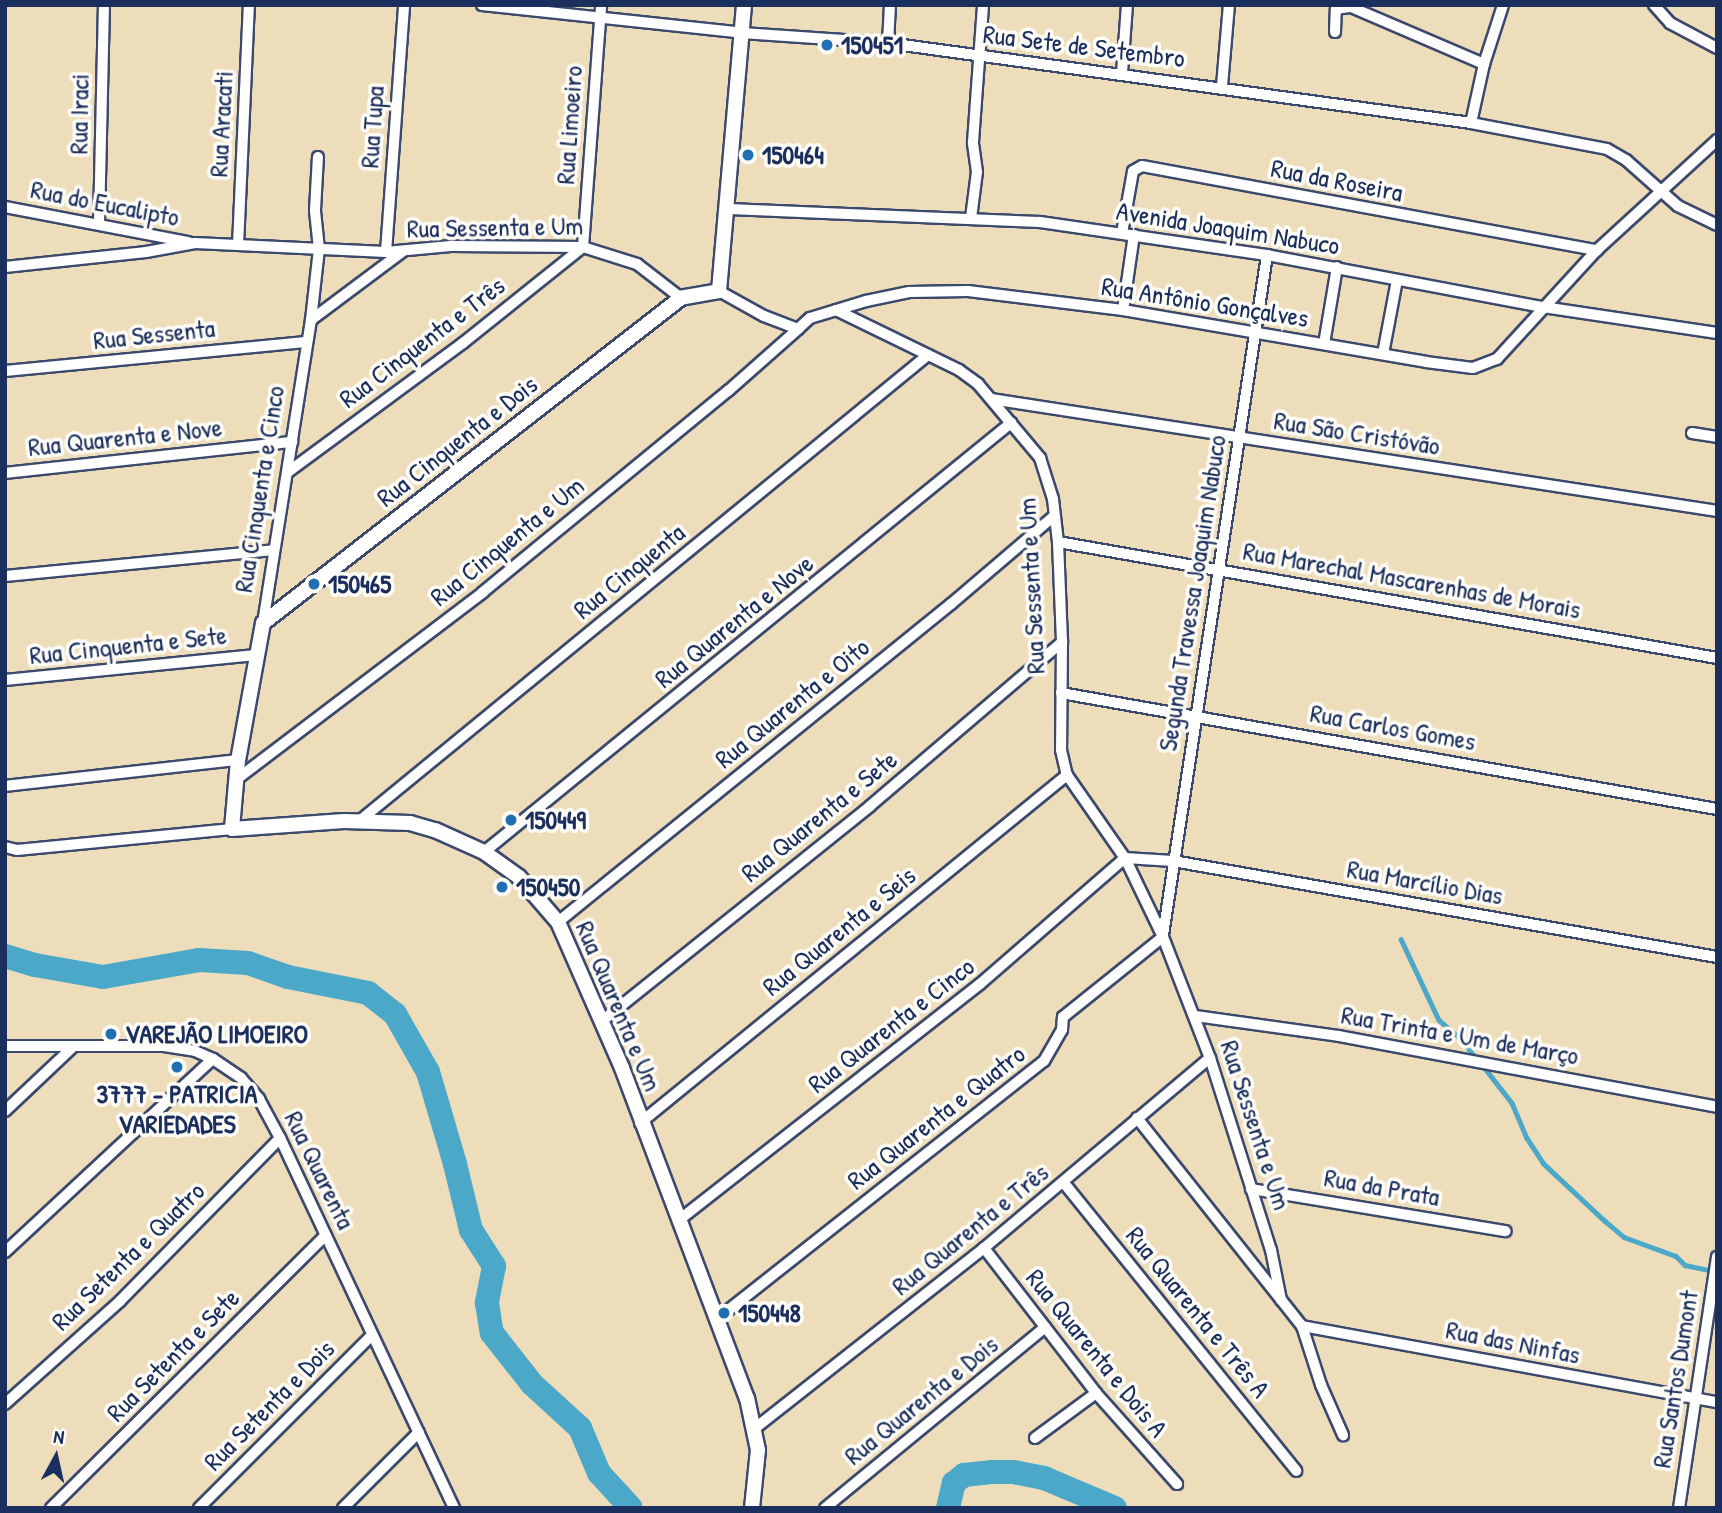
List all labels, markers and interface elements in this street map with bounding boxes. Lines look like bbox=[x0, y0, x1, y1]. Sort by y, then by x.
street label: Rua Sete de Setembro bbox=[981, 18, 1187, 74]
place label: 150451 bbox=[841, 29, 903, 61]
marker: 150451 bbox=[819, 37, 835, 53]
street label: Rua Limoeiro bbox=[549, 65, 589, 185]
street label: Rua Aracati bbox=[203, 70, 239, 178]
street label: Rua Iraci bbox=[63, 73, 95, 155]
street label: Rua Tupa bbox=[354, 85, 390, 169]
place label: 150464 bbox=[762, 139, 824, 171]
marker: 150464 bbox=[740, 147, 756, 163]
street label: Rua da Roseira bbox=[1269, 152, 1405, 208]
street label: Rua do Eucalipto bbox=[28, 173, 182, 233]
street label: Avenida Joaquim Nabuco bbox=[1114, 195, 1342, 261]
street label: Rua Sessenta e Um bbox=[407, 210, 583, 244]
street label: Rua Cinquenta e Três bbox=[333, 270, 511, 414]
street label: Rua Antônio Gonçalves bbox=[1099, 270, 1311, 334]
street label: Rua Sessenta bbox=[92, 312, 216, 356]
street label: Rua Cinquenta e Dois bbox=[371, 369, 543, 513]
street label: Rua Cinquenta e Cinco bbox=[227, 384, 291, 594]
street label: Rua São Cristóvão bbox=[1272, 404, 1442, 462]
street label: Rua Quarenta e Nove bbox=[27, 411, 223, 463]
street label: Segunda Travessa Joaquim Nabuco bbox=[1152, 433, 1232, 753]
street label: Rua Cinquenta e Um bbox=[424, 470, 590, 612]
street label: Rua Sessenta e Um bbox=[1011, 497, 1051, 675]
street label: Rua Cinquenta bbox=[567, 517, 691, 625]
street label: Rua Marechal Mascarenhas de Morais bbox=[1241, 535, 1583, 625]
street label: Rua Quarenta e Nove bbox=[649, 548, 819, 694]
place label: 150465 bbox=[328, 568, 391, 600]
marker: 150465 bbox=[306, 576, 322, 592]
street label: Rua Cinquenta e Sete bbox=[28, 619, 228, 671]
street label: Rua Quarenta e Oito bbox=[709, 631, 875, 775]
street label: Rua Carlos Gomes bbox=[1308, 697, 1478, 757]
street label: Rua Quarenta e Sete bbox=[735, 744, 903, 888]
place label: 150449 bbox=[525, 804, 586, 836]
marker: 150449 bbox=[503, 812, 519, 828]
street label: Rua Marcílio Dias bbox=[1345, 853, 1505, 911]
street label: Rua Quarenta e Seis bbox=[756, 860, 922, 1002]
place label: 150450 bbox=[516, 871, 580, 903]
marker: 150450 bbox=[494, 879, 510, 895]
street label: Rua Quarenta e Um bbox=[569, 916, 669, 1096]
street label: Rua Quarenta e Cinco bbox=[802, 951, 980, 1099]
street label: Rua Trinta e Um de Março bbox=[1339, 999, 1581, 1071]
place label: VAREJÃO LIMOEIRO bbox=[125, 1018, 308, 1050]
marker: VAREJÃO LIMOEIRO bbox=[103, 1026, 119, 1042]
street label: Rua Sessenta e Um bbox=[1214, 1036, 1298, 1214]
street label: Rua Quarenta e Quatro bbox=[841, 1038, 1031, 1196]
marker: 3777 - PATRICIA VARIEDADES bbox=[169, 1059, 185, 1075]
place label: 3777 - PATRICIA VARIEDADES bbox=[96, 1078, 258, 1140]
street label: Rua Quarenta bbox=[278, 1106, 362, 1234]
street label: Rua Quarenta e Três bbox=[886, 1156, 1054, 1302]
street label: Rua da Prata bbox=[1322, 1162, 1442, 1212]
street label: Rua Setenta e Quatro bbox=[45, 1175, 211, 1337]
street label: Rua Quarenta e Três A bbox=[1120, 1220, 1276, 1404]
street label: Rua Quarenta e Dois A bbox=[1020, 1263, 1174, 1443]
street label: Rua Setenta e Sete bbox=[100, 1282, 246, 1428]
street label: Rua Santos Dumont bbox=[1646, 1288, 1704, 1470]
place label: 150448 bbox=[738, 1297, 801, 1329]
marker: 150448 bbox=[716, 1305, 732, 1321]
street label: Rua das Ninfas bbox=[1443, 1314, 1583, 1370]
street label: Rua Quarenta e Dois bbox=[838, 1329, 1004, 1471]
street label: Rua Setenta e Dois bbox=[197, 1333, 341, 1477]
north arrow bbox=[21, 1422, 91, 1492]
text: N bbox=[52, 1423, 66, 1450]

